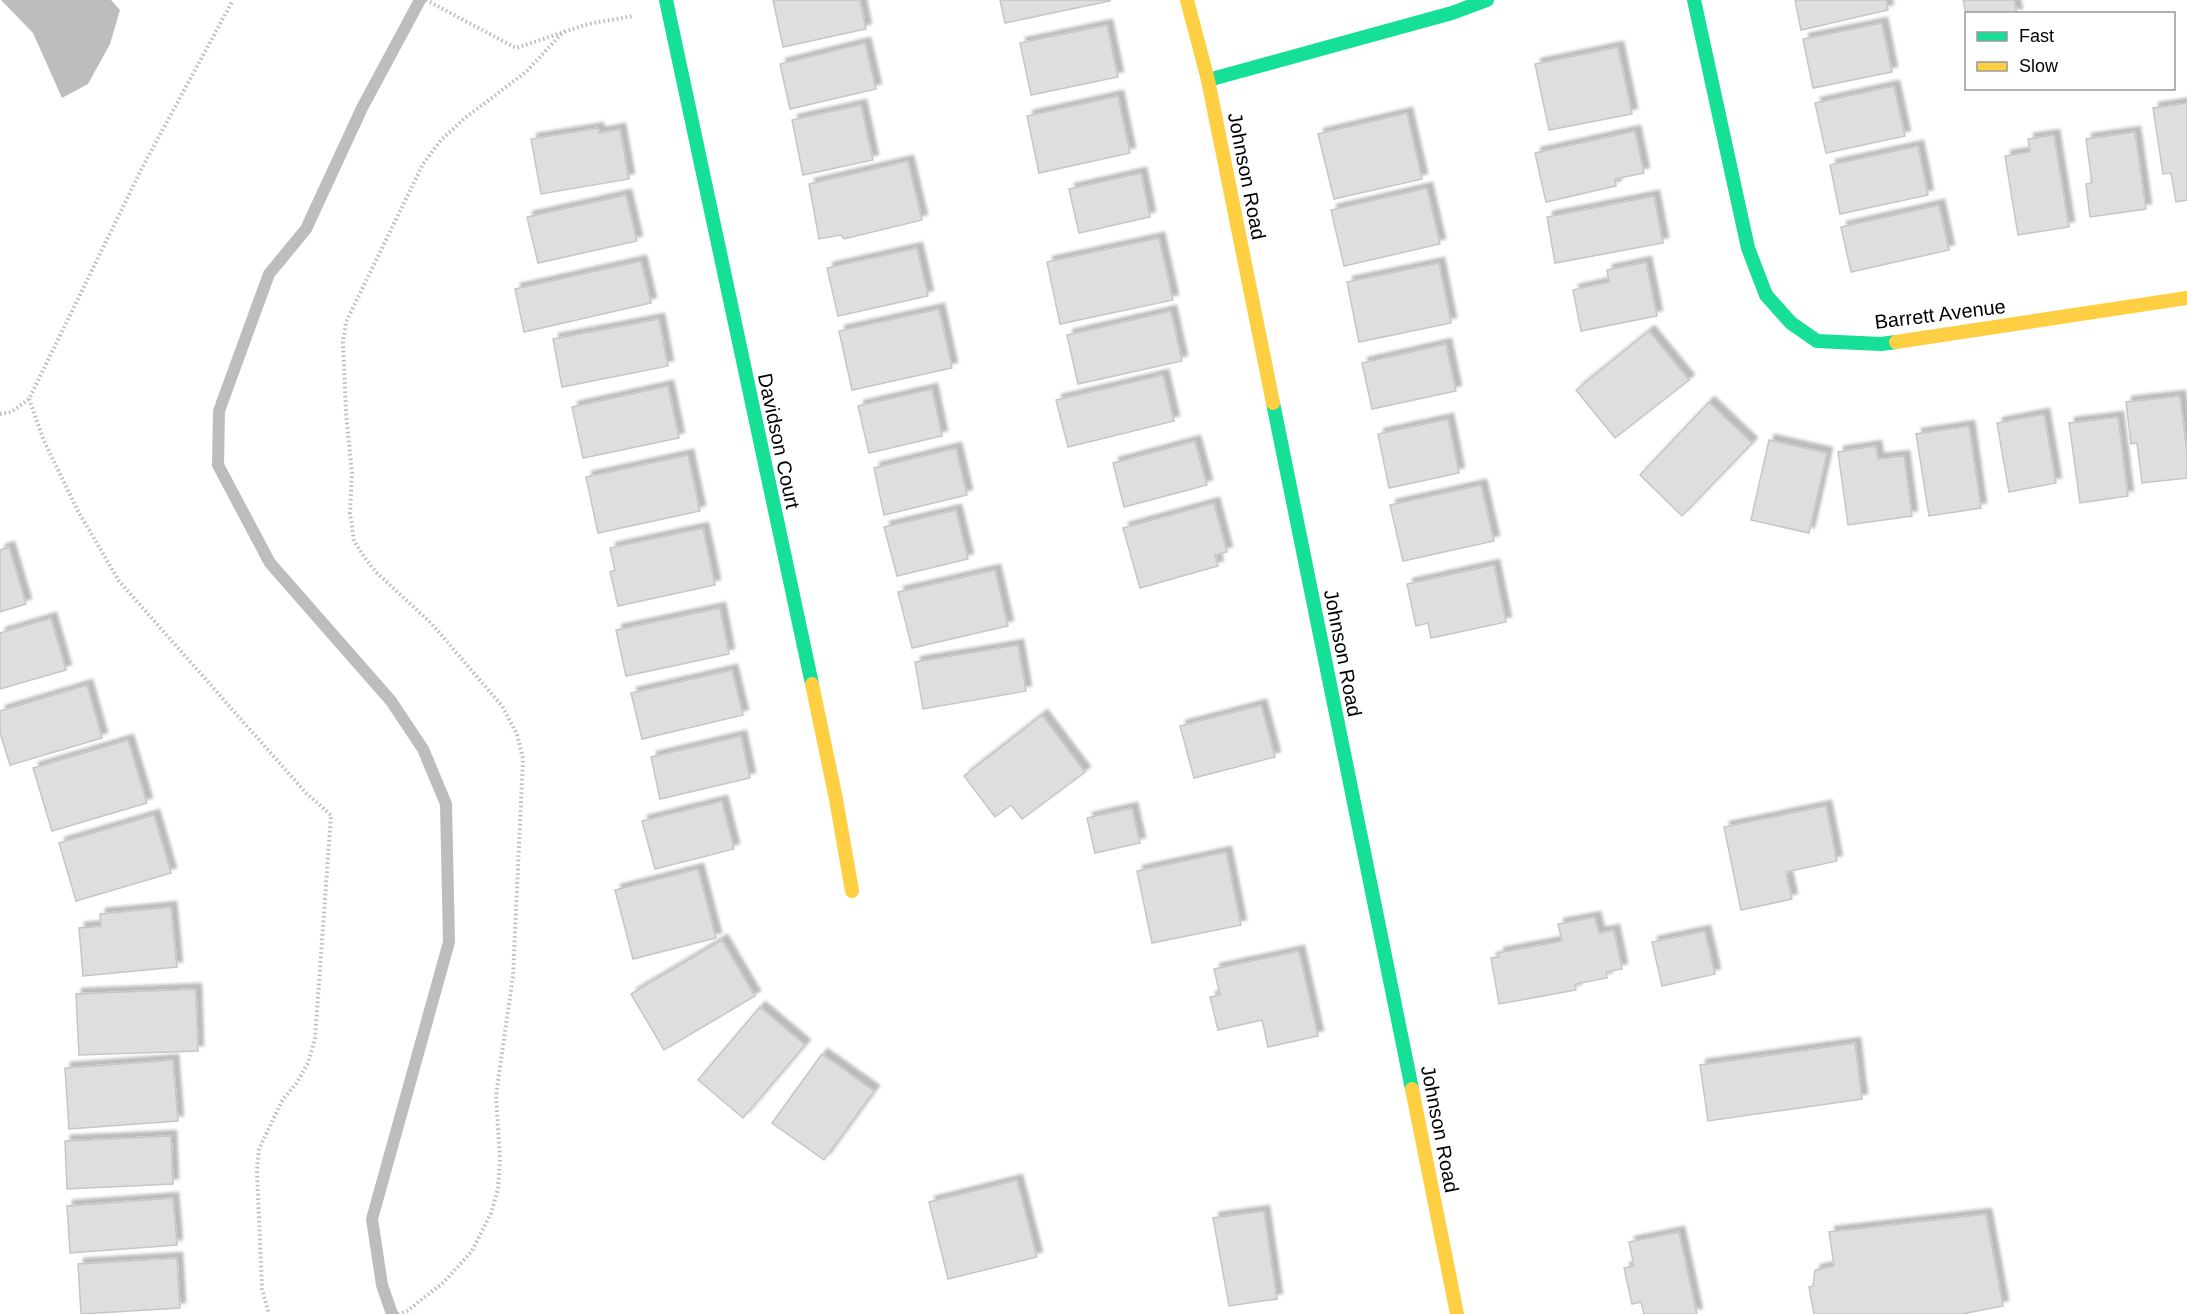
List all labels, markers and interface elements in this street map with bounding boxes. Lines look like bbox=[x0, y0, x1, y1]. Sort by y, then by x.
legend bbox=[1965, 12, 2175, 90]
text: Fast bbox=[2019, 26, 2054, 46]
text: Slow bbox=[2019, 56, 2059, 76]
street label: Johnson Road bbox=[1224, 111, 1270, 241]
street label: Barrett Avenue bbox=[1873, 295, 2007, 333]
street label: Davidson Court bbox=[754, 371, 804, 511]
street label: Johnson Road bbox=[1320, 588, 1366, 718]
street label: Johnson Road bbox=[1417, 1064, 1463, 1194]

